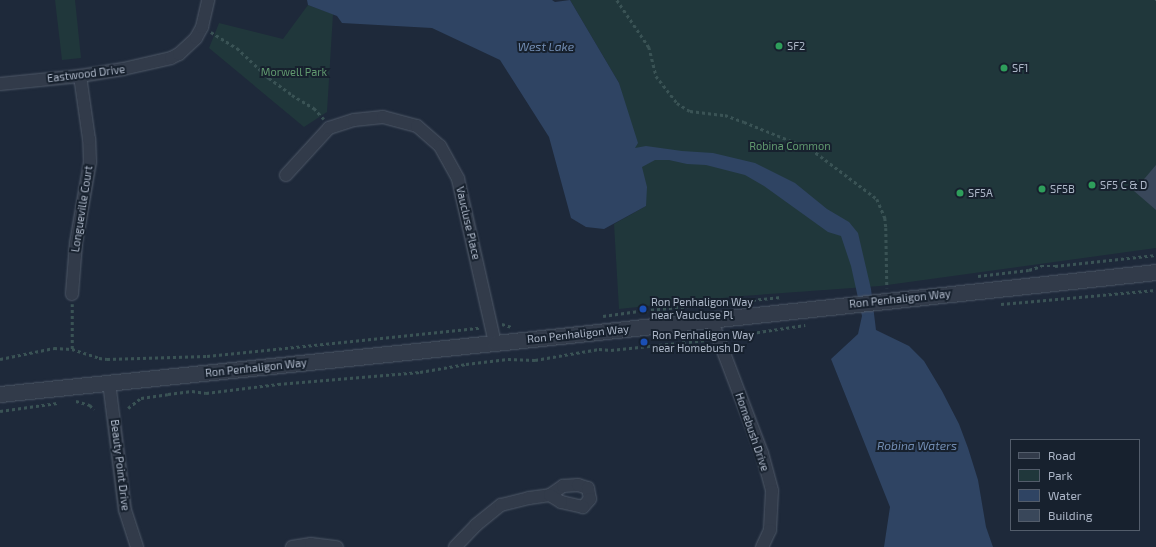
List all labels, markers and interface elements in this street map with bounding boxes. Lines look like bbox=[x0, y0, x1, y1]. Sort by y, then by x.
place label: SF2 bbox=[787, 39, 805, 53]
water label: West Lake bbox=[518, 40, 574, 54]
marker: SF2 bbox=[774, 41, 784, 51]
place label: SF1 bbox=[1012, 61, 1028, 75]
street label: Eastwood Drive bbox=[46, 63, 126, 85]
marker: SF1 bbox=[999, 63, 1009, 73]
park label: Morwell Park bbox=[261, 65, 327, 79]
park label: Robina Common bbox=[749, 139, 831, 153]
street label: Longueville Court bbox=[69, 165, 95, 253]
place label: SF5 C & D bbox=[1100, 178, 1147, 192]
marker: SF5 C & D bbox=[1087, 180, 1097, 190]
place label: SF5B bbox=[1050, 182, 1075, 196]
marker: SF5B bbox=[1037, 184, 1047, 194]
street label: Vaucluse Place bbox=[453, 185, 483, 261]
place label: SF5A bbox=[968, 186, 993, 200]
marker: SF5A bbox=[955, 188, 965, 198]
street label: Ron Penhaligon Way bbox=[848, 287, 952, 311]
place label: Ron Penhaligon Way near Vaucluse Pl bbox=[651, 296, 753, 322]
marker: Ron Penhaligon Way near Vaucluse Pl bbox=[638, 304, 648, 314]
street label: Ron Penhaligon Way bbox=[526, 322, 630, 346]
place label: Ron Penhaligon Way near Homebush Dr bbox=[652, 329, 754, 355]
marker: Ron Penhaligon Way near Homebush Dr bbox=[639, 337, 649, 347]
street label: Ron Penhaligon Way bbox=[204, 356, 308, 380]
street label: Homebush Drive bbox=[732, 391, 772, 473]
street label: Beauty Point Drive bbox=[108, 419, 132, 511]
water label: Robina Waters bbox=[877, 439, 957, 453]
legend bbox=[1010, 439, 1140, 531]
text: Road bbox=[1048, 448, 1076, 462]
text: Park bbox=[1048, 468, 1073, 482]
text: Water bbox=[1048, 488, 1082, 502]
text: Building bbox=[1048, 508, 1092, 522]

